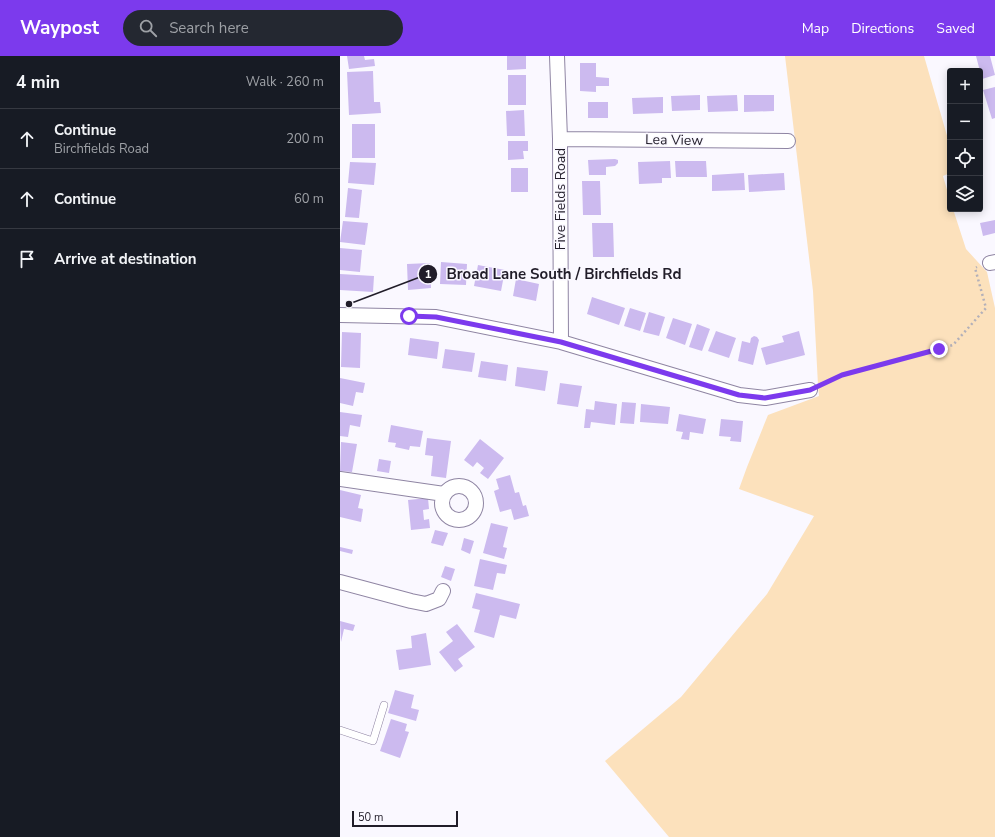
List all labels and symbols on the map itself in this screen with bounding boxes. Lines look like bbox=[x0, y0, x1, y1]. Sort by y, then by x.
street label: Lea View bbox=[645, 130, 703, 150]
street label: Five Fields Road bbox=[551, 148, 570, 250]
callout: Broad Lane South / Birchfields Rd bbox=[418, 260, 689, 287]
text: Broad Lane South / Birchfields Rd bbox=[447, 264, 681, 284]
text: 1 bbox=[424, 266, 432, 282]
route start bbox=[400, 307, 418, 325]
route end bbox=[930, 340, 948, 358]
scale bar bbox=[352, 809, 458, 828]

